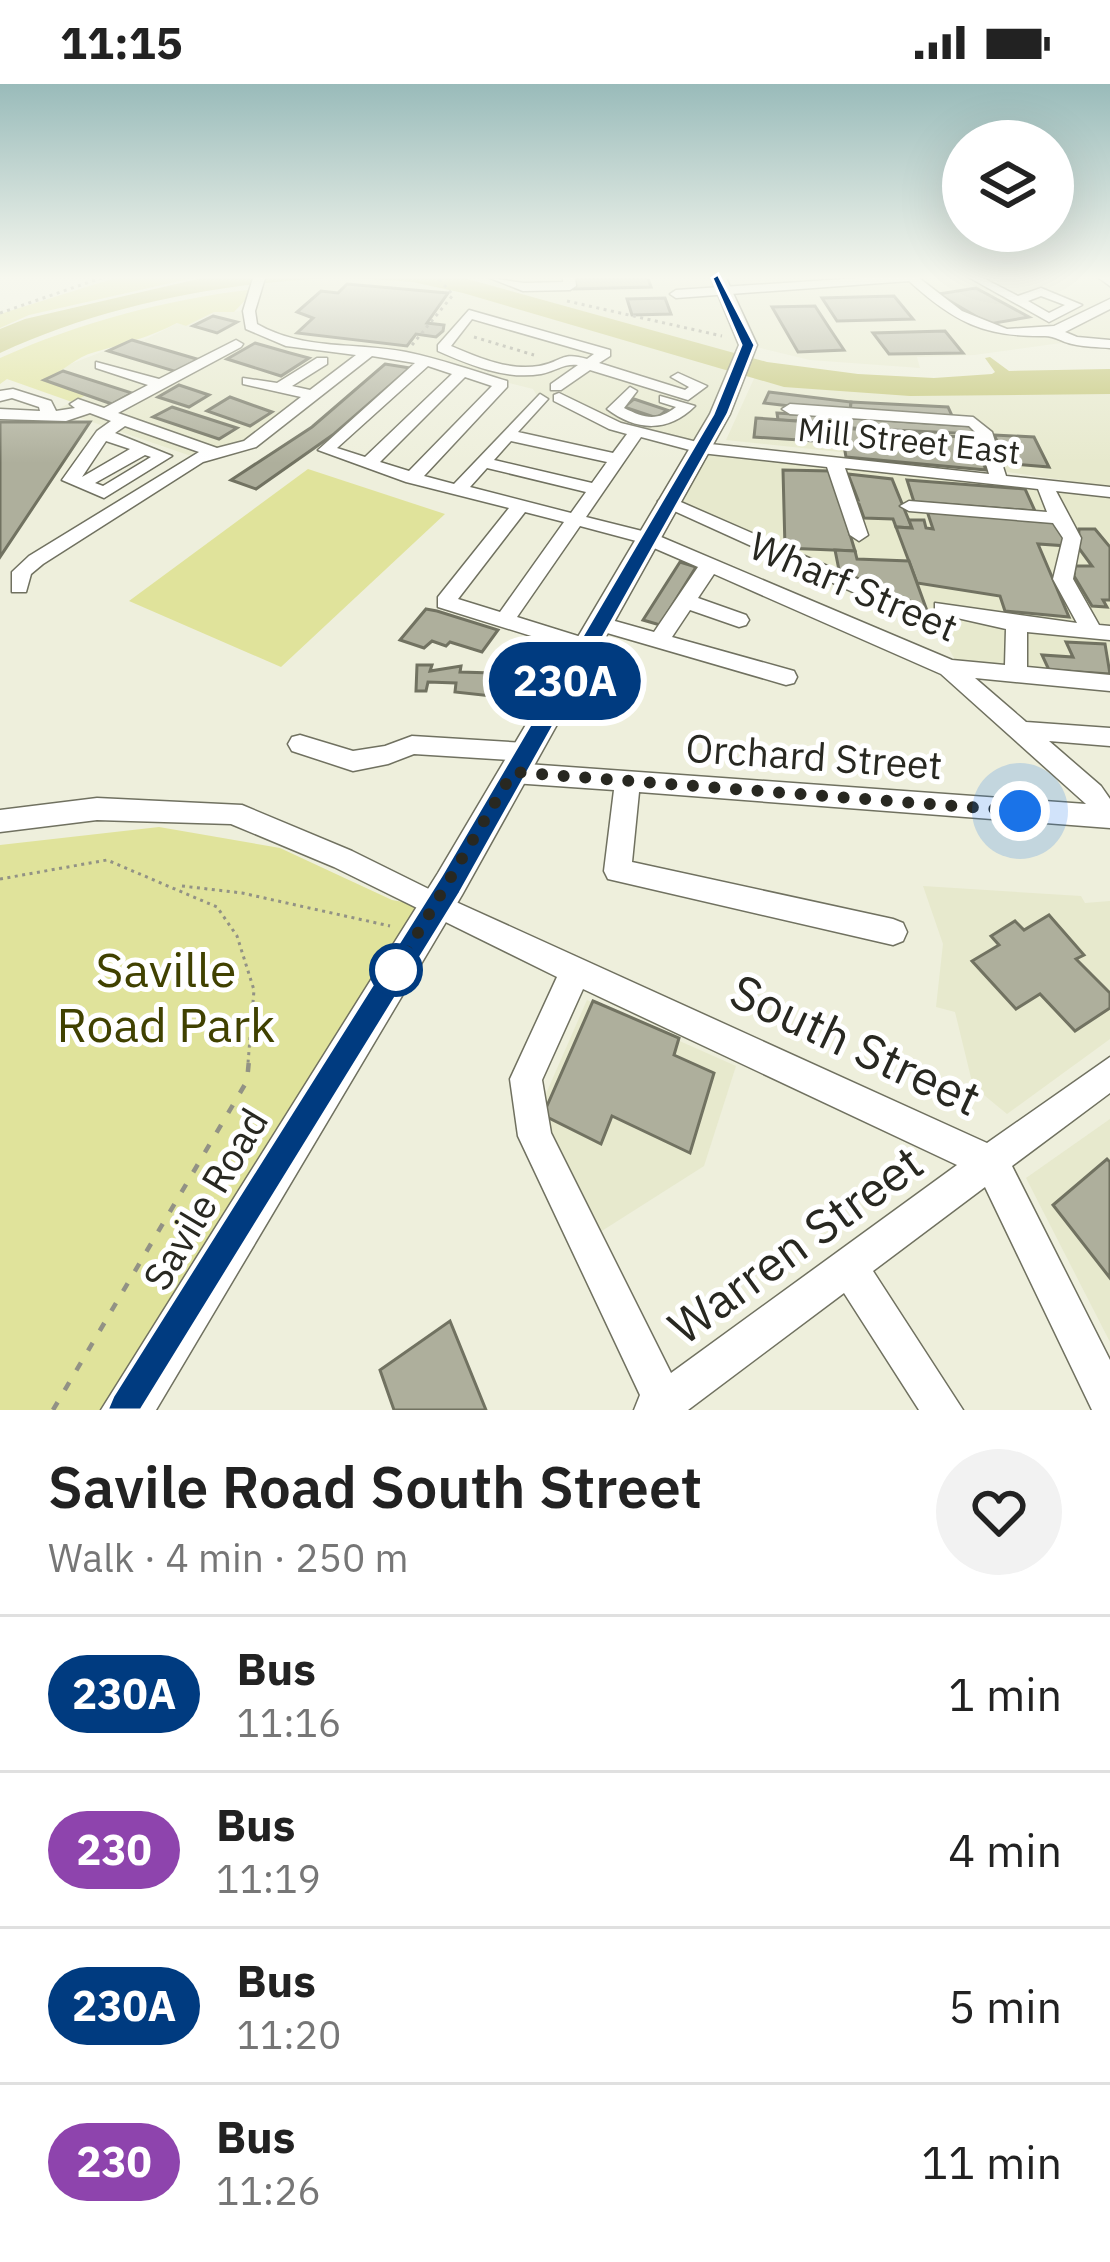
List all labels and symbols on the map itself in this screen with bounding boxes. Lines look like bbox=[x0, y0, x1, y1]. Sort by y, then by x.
street label: Mill Street East bbox=[796, 407, 1022, 473]
street label: Wharf Street bbox=[742, 519, 966, 653]
line badge: 230A bbox=[481, 642, 649, 720]
street label: Orchard Street bbox=[684, 722, 944, 790]
your location bbox=[990, 781, 1050, 841]
park label: Saville Road Park bbox=[57, 938, 275, 1055]
unlabelled marker bbox=[371, 945, 421, 995]
street label: South Street bbox=[721, 959, 991, 1129]
street label: Savile Road bbox=[131, 1099, 279, 1299]
street label: Warren Street bbox=[656, 1131, 934, 1357]

